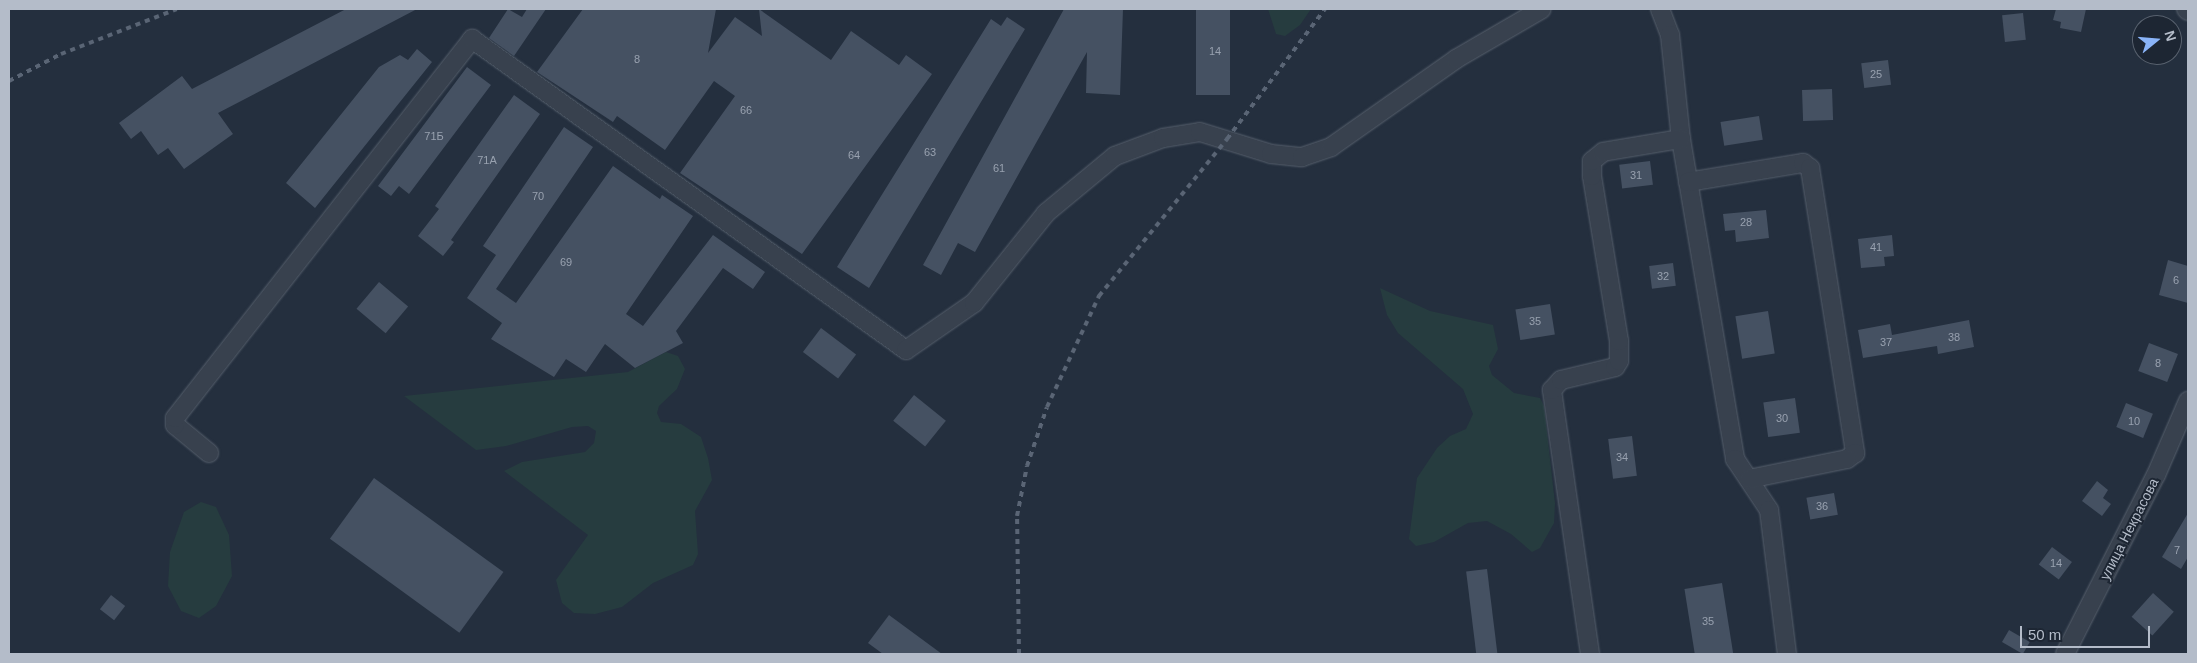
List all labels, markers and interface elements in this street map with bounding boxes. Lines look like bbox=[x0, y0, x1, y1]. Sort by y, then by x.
north arrow bbox=[2132, 15, 2182, 65]
text: N bbox=[2161, 29, 2180, 43]
house number: 14 bbox=[1209, 44, 1221, 58]
house number: 8 bbox=[634, 52, 640, 66]
house number: 25 bbox=[1870, 67, 1882, 81]
house number: 66 bbox=[740, 103, 752, 117]
house number: 71Б bbox=[424, 129, 444, 143]
house number: 63 bbox=[924, 145, 936, 159]
house number: 64 bbox=[848, 148, 860, 162]
house number: 71А bbox=[477, 153, 497, 167]
house number: 61 bbox=[993, 161, 1005, 175]
house number: 31 bbox=[1630, 168, 1642, 182]
house number: 70 bbox=[532, 189, 544, 203]
house number: 28 bbox=[1740, 215, 1752, 229]
house number: 41 bbox=[1870, 240, 1882, 254]
house number: 69 bbox=[560, 255, 572, 269]
house number: 32 bbox=[1657, 269, 1669, 283]
house number: 6 bbox=[2173, 273, 2179, 287]
house number: 35 bbox=[1529, 314, 1541, 328]
house number: 38 bbox=[1948, 330, 1960, 344]
house number: 37 bbox=[1880, 335, 1892, 349]
house number: 8 bbox=[2155, 356, 2161, 370]
house number: 30 bbox=[1776, 411, 1788, 425]
house number: 10 bbox=[2128, 414, 2140, 428]
house number: 34 bbox=[1616, 450, 1628, 464]
street label: улица Некрасова bbox=[2096, 475, 2162, 583]
house number: 36 bbox=[1816, 499, 1828, 513]
house number: 7 bbox=[2174, 543, 2180, 557]
house number: 14 bbox=[2050, 556, 2062, 570]
house number: 35 bbox=[1702, 614, 1714, 628]
scale bar bbox=[2022, 616, 2152, 648]
text: 50 m bbox=[2028, 626, 2061, 643]

